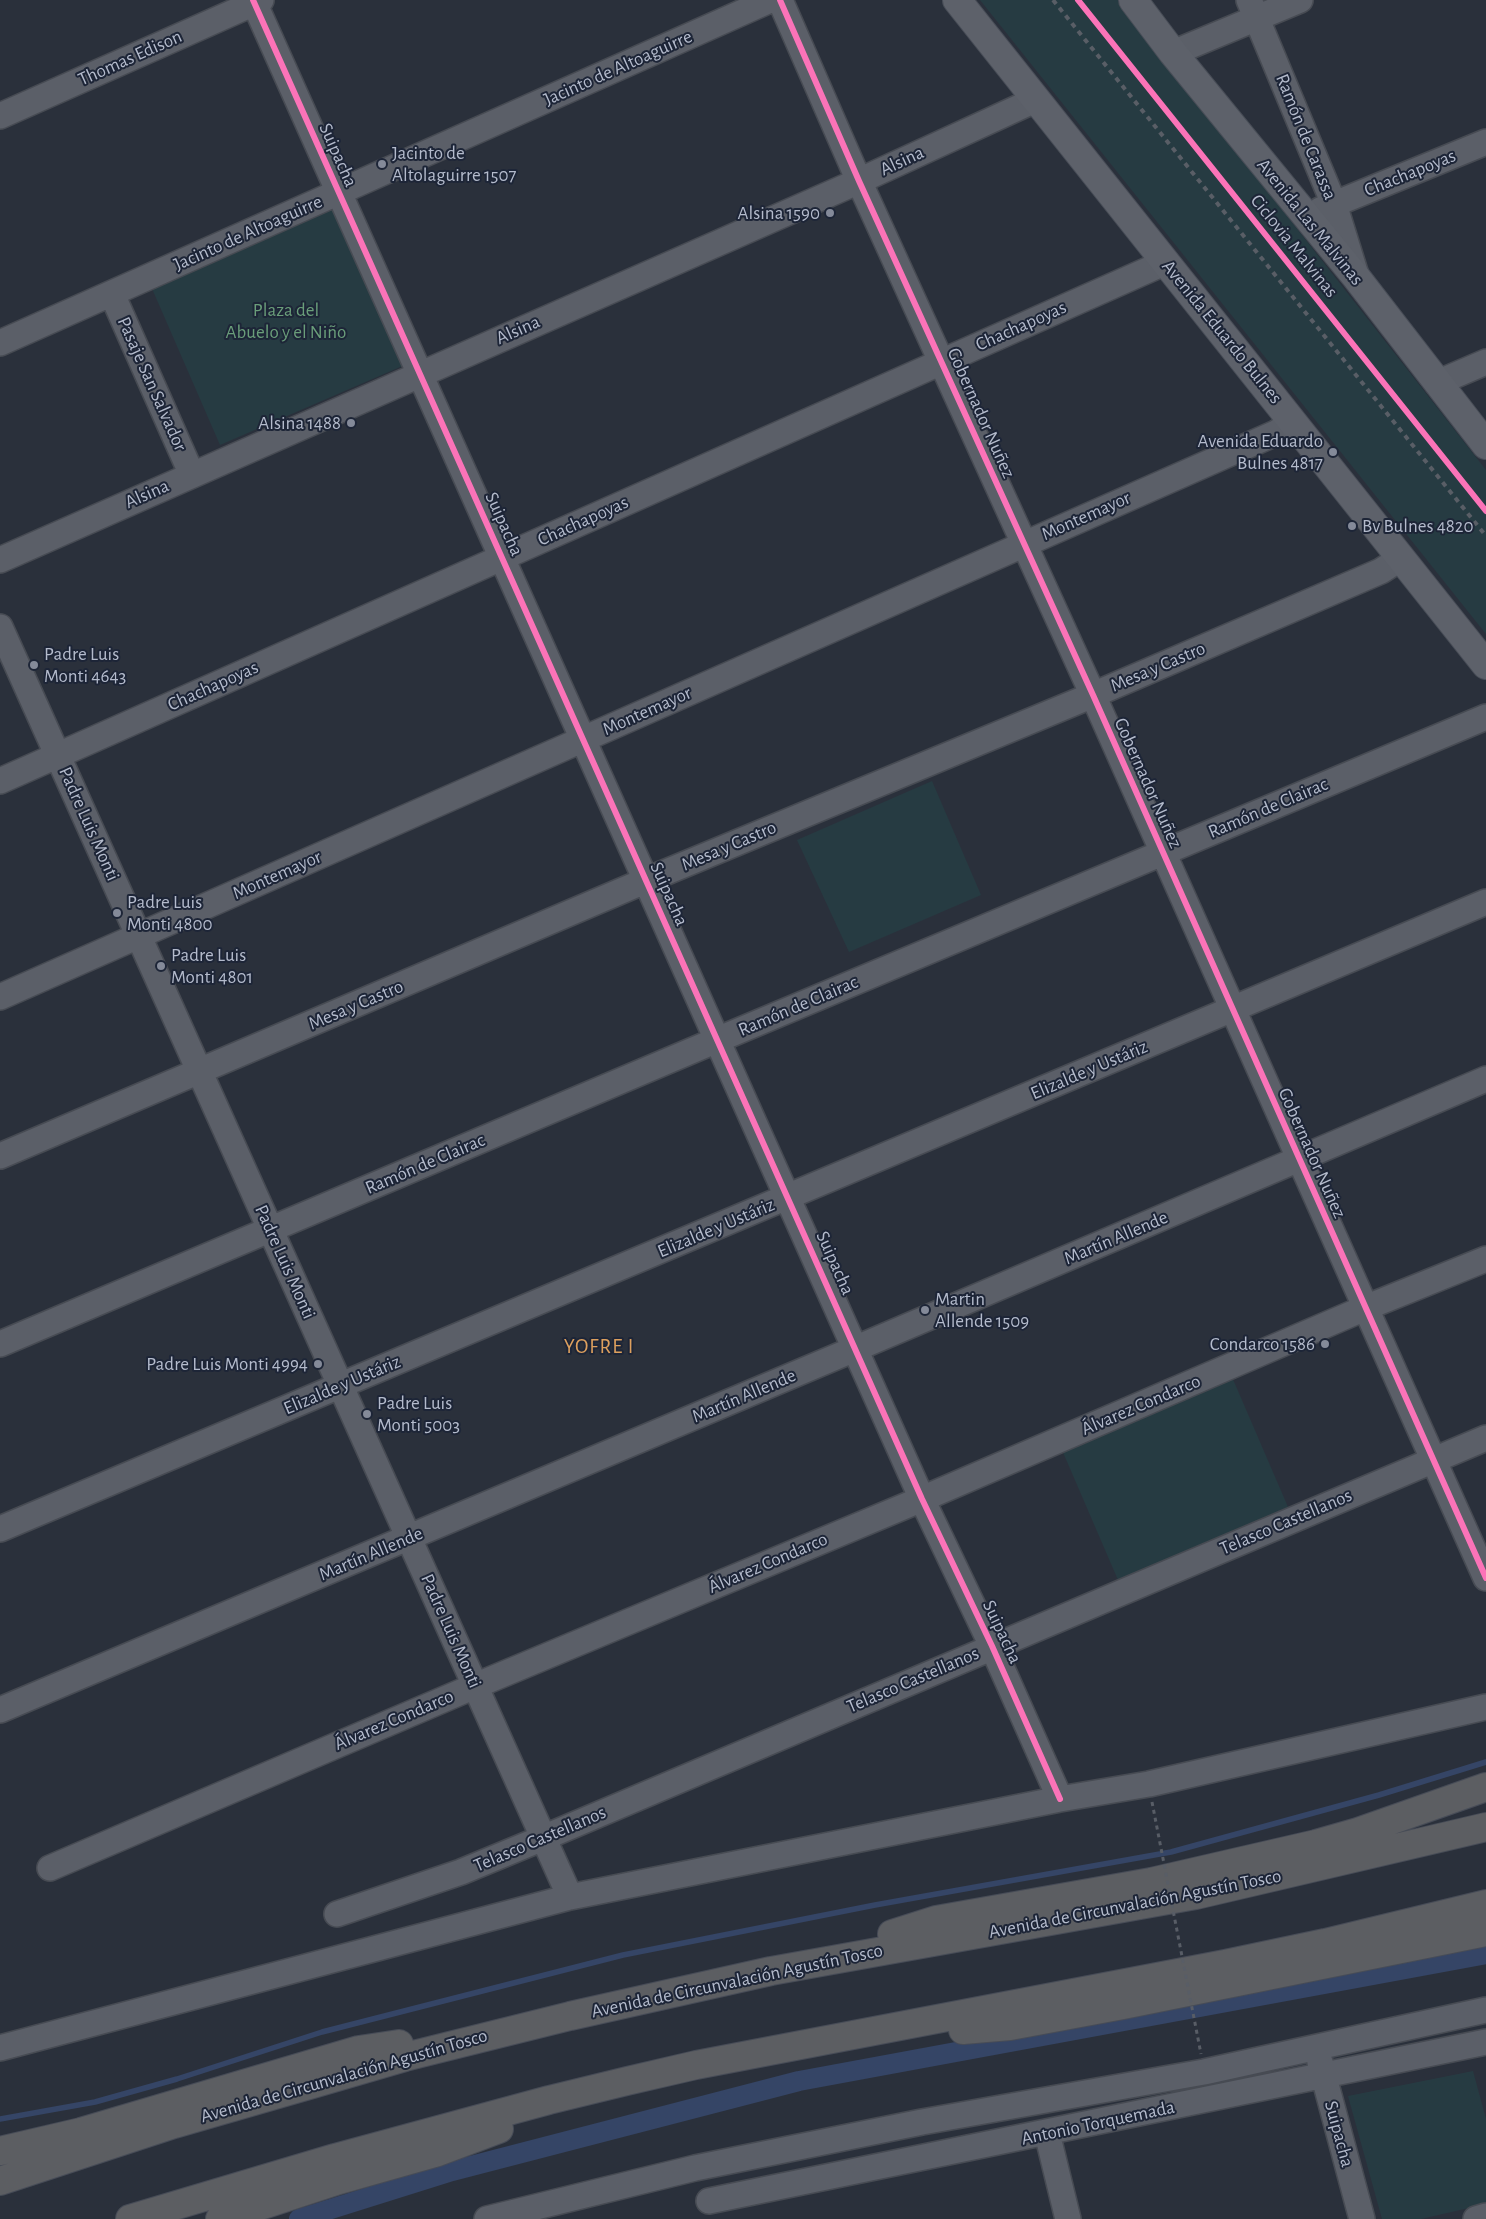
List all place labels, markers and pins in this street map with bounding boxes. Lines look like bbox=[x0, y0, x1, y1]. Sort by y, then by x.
place label: Jacinto de Altolaguirre 1507 bbox=[392, 142, 516, 186]
marker: Jacinto de Altolaguirre 1507 bbox=[376, 158, 388, 170]
place label: Alsina 1590 bbox=[738, 202, 820, 224]
marker: Alsina 1590 bbox=[824, 207, 836, 219]
place label: Alsina 1488 bbox=[258, 412, 341, 434]
marker: Alsina 1488 bbox=[345, 417, 357, 429]
place label: Avenida Eduardo Bulnes 4817 bbox=[1198, 430, 1323, 474]
marker: Avenida Eduardo Bulnes 4817 bbox=[1327, 446, 1339, 458]
place label: Bv Bulnes 4820 bbox=[1362, 515, 1474, 537]
marker: Bv Bulnes 4820 bbox=[1346, 520, 1358, 532]
place label: Padre Luis Monti 4643 bbox=[44, 643, 126, 687]
marker: Padre Luis Monti 4643 bbox=[28, 659, 40, 671]
place label: Padre Luis Monti 4800 bbox=[127, 891, 213, 935]
marker: Padre Luis Monti 4800 bbox=[111, 907, 123, 919]
place label: Padre Luis Monti 4801 bbox=[171, 944, 253, 988]
marker: Padre Luis Monti 4801 bbox=[155, 960, 167, 972]
place label: Martin Allende 1509 bbox=[935, 1288, 1029, 1332]
marker: Martin Allende 1509 bbox=[919, 1304, 931, 1316]
place label: Condarco 1586 bbox=[1210, 1333, 1315, 1355]
marker: Condarco 1586 bbox=[1319, 1338, 1331, 1350]
place label: Padre Luis Monti 4994 bbox=[146, 1353, 308, 1375]
marker: Padre Luis Monti 4994 bbox=[312, 1358, 324, 1370]
place label: Padre Luis Monti 5003 bbox=[377, 1392, 460, 1436]
marker: Padre Luis Monti 5003 bbox=[361, 1408, 373, 1420]

